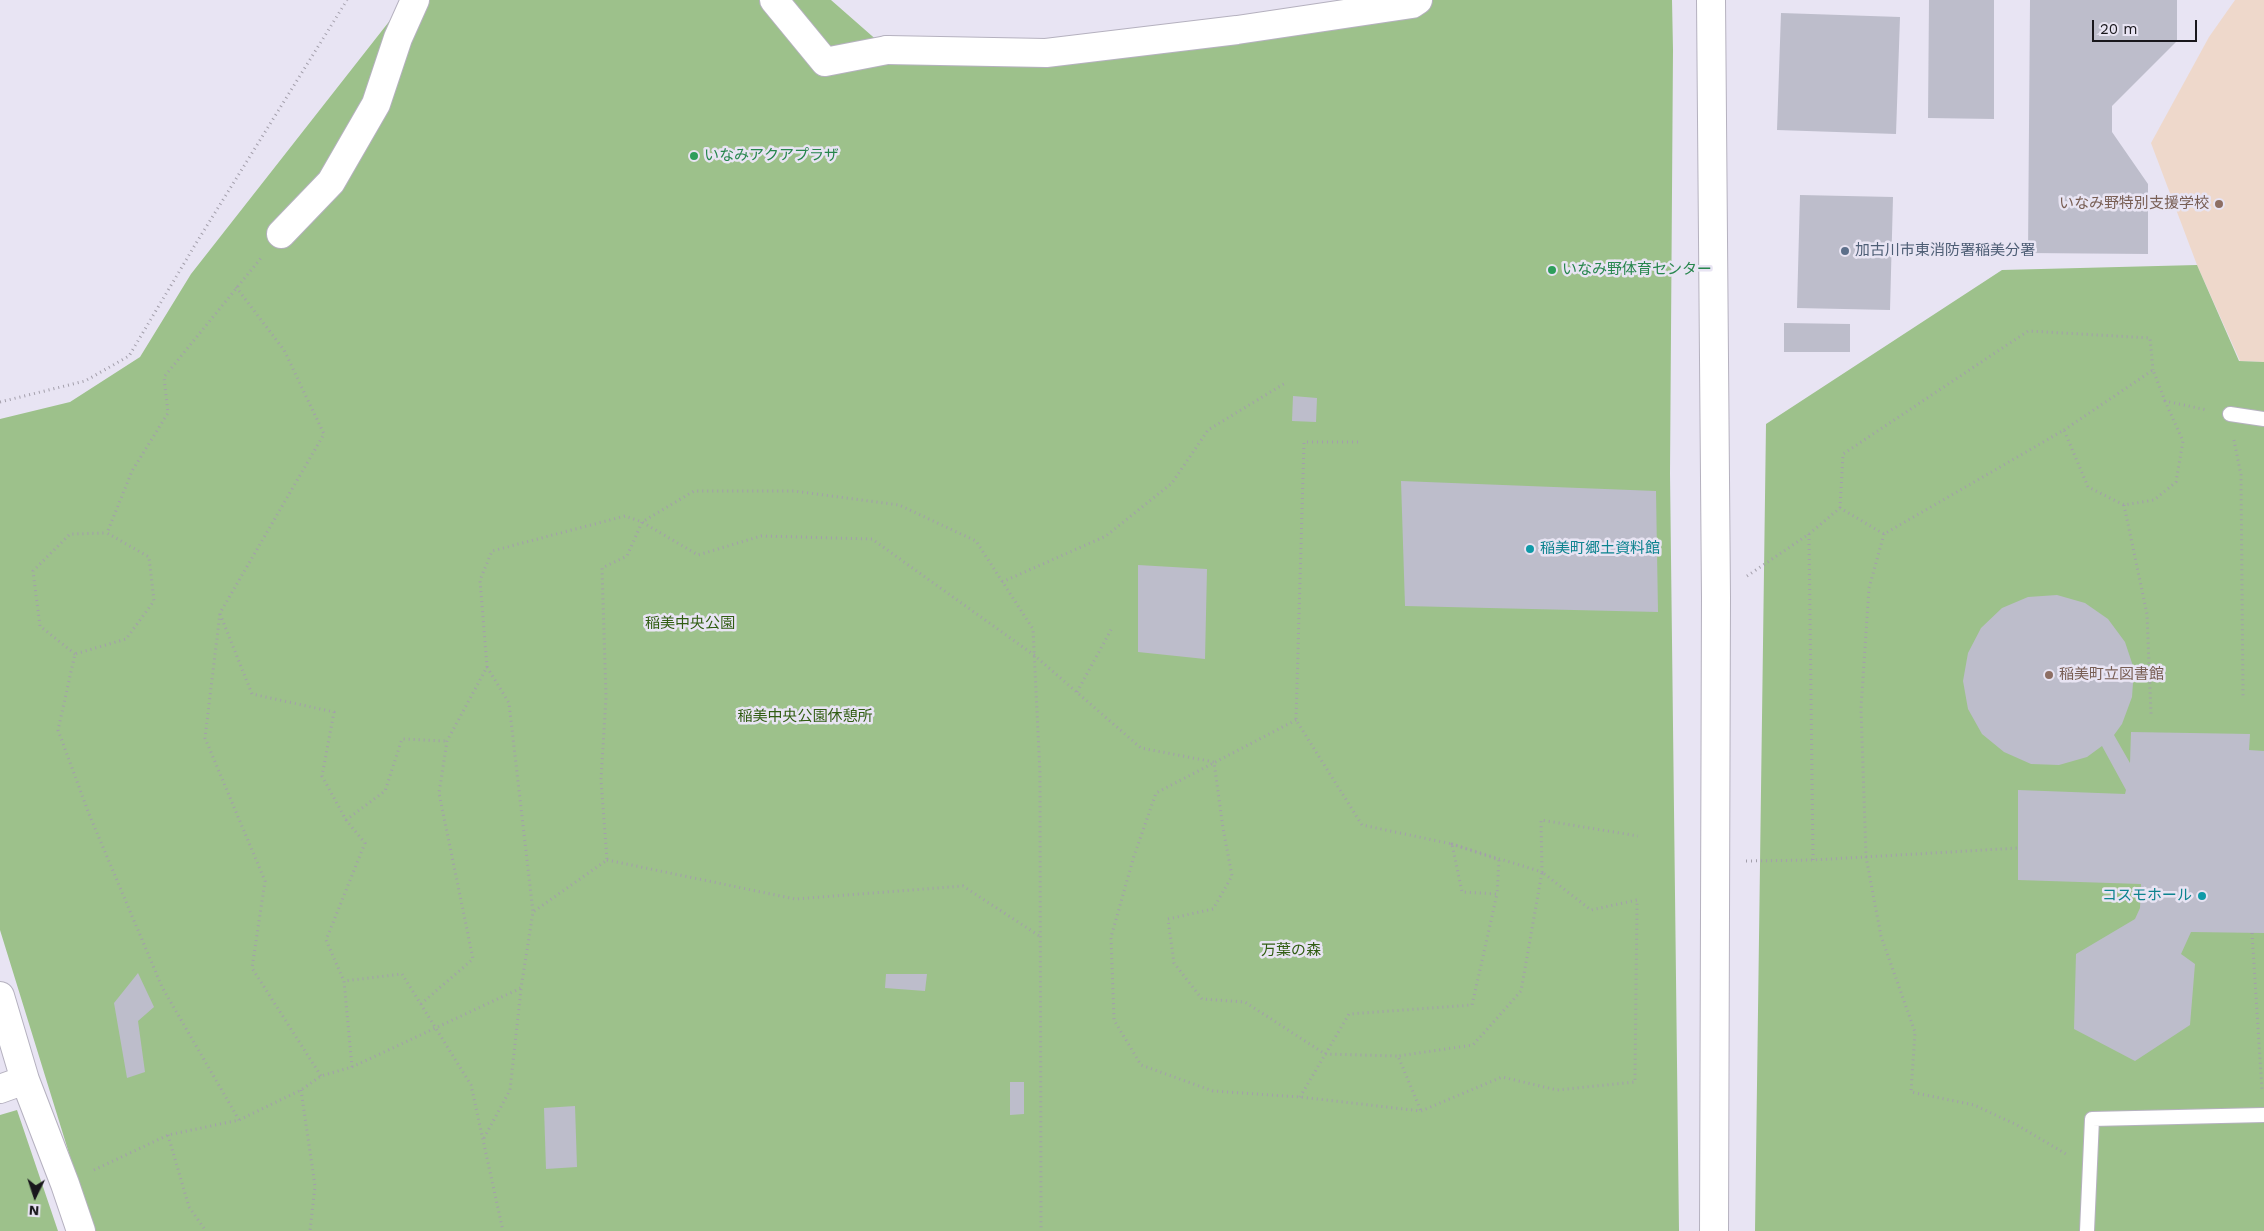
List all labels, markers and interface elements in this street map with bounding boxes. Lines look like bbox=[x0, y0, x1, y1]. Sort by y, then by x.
scale bar bbox=[2094, 10, 2199, 42]
text: 20 m bbox=[2100, 20, 2138, 38]
place label: いなみアクアプラザ bbox=[704, 147, 839, 165]
marker: いなみアクアプラザ bbox=[688, 150, 700, 162]
place label: いなみ野特別支援学校 bbox=[2059, 195, 2209, 213]
marker: いなみ野特別支援学校 bbox=[2213, 198, 2225, 210]
place label: 加古川市東消防署稲美分署 bbox=[1855, 242, 2035, 260]
marker: 加古川市東消防署稲美分署 bbox=[1839, 245, 1851, 257]
place label: いなみ野体育センター bbox=[1562, 261, 1712, 279]
marker: いなみ野体育センター bbox=[1546, 264, 1558, 276]
place label: 稲美町郷土資料館 bbox=[1540, 540, 1660, 558]
marker: 稲美町郷土資料館 bbox=[1524, 543, 1536, 555]
park label: 稲美中央公園 bbox=[645, 615, 735, 633]
place label: 稲美町立図書館 bbox=[2059, 666, 2164, 684]
marker: 稲美町立図書館 bbox=[2043, 669, 2055, 681]
park label: 稲美中央公園休憩所 bbox=[738, 708, 872, 726]
place label: コスモホール bbox=[2102, 887, 2192, 905]
marker: コスモホール bbox=[2196, 890, 2208, 902]
park label: 万葉の森 bbox=[1261, 942, 1321, 960]
north arrow bbox=[10, 1171, 60, 1221]
text: N bbox=[28, 1203, 40, 1219]

